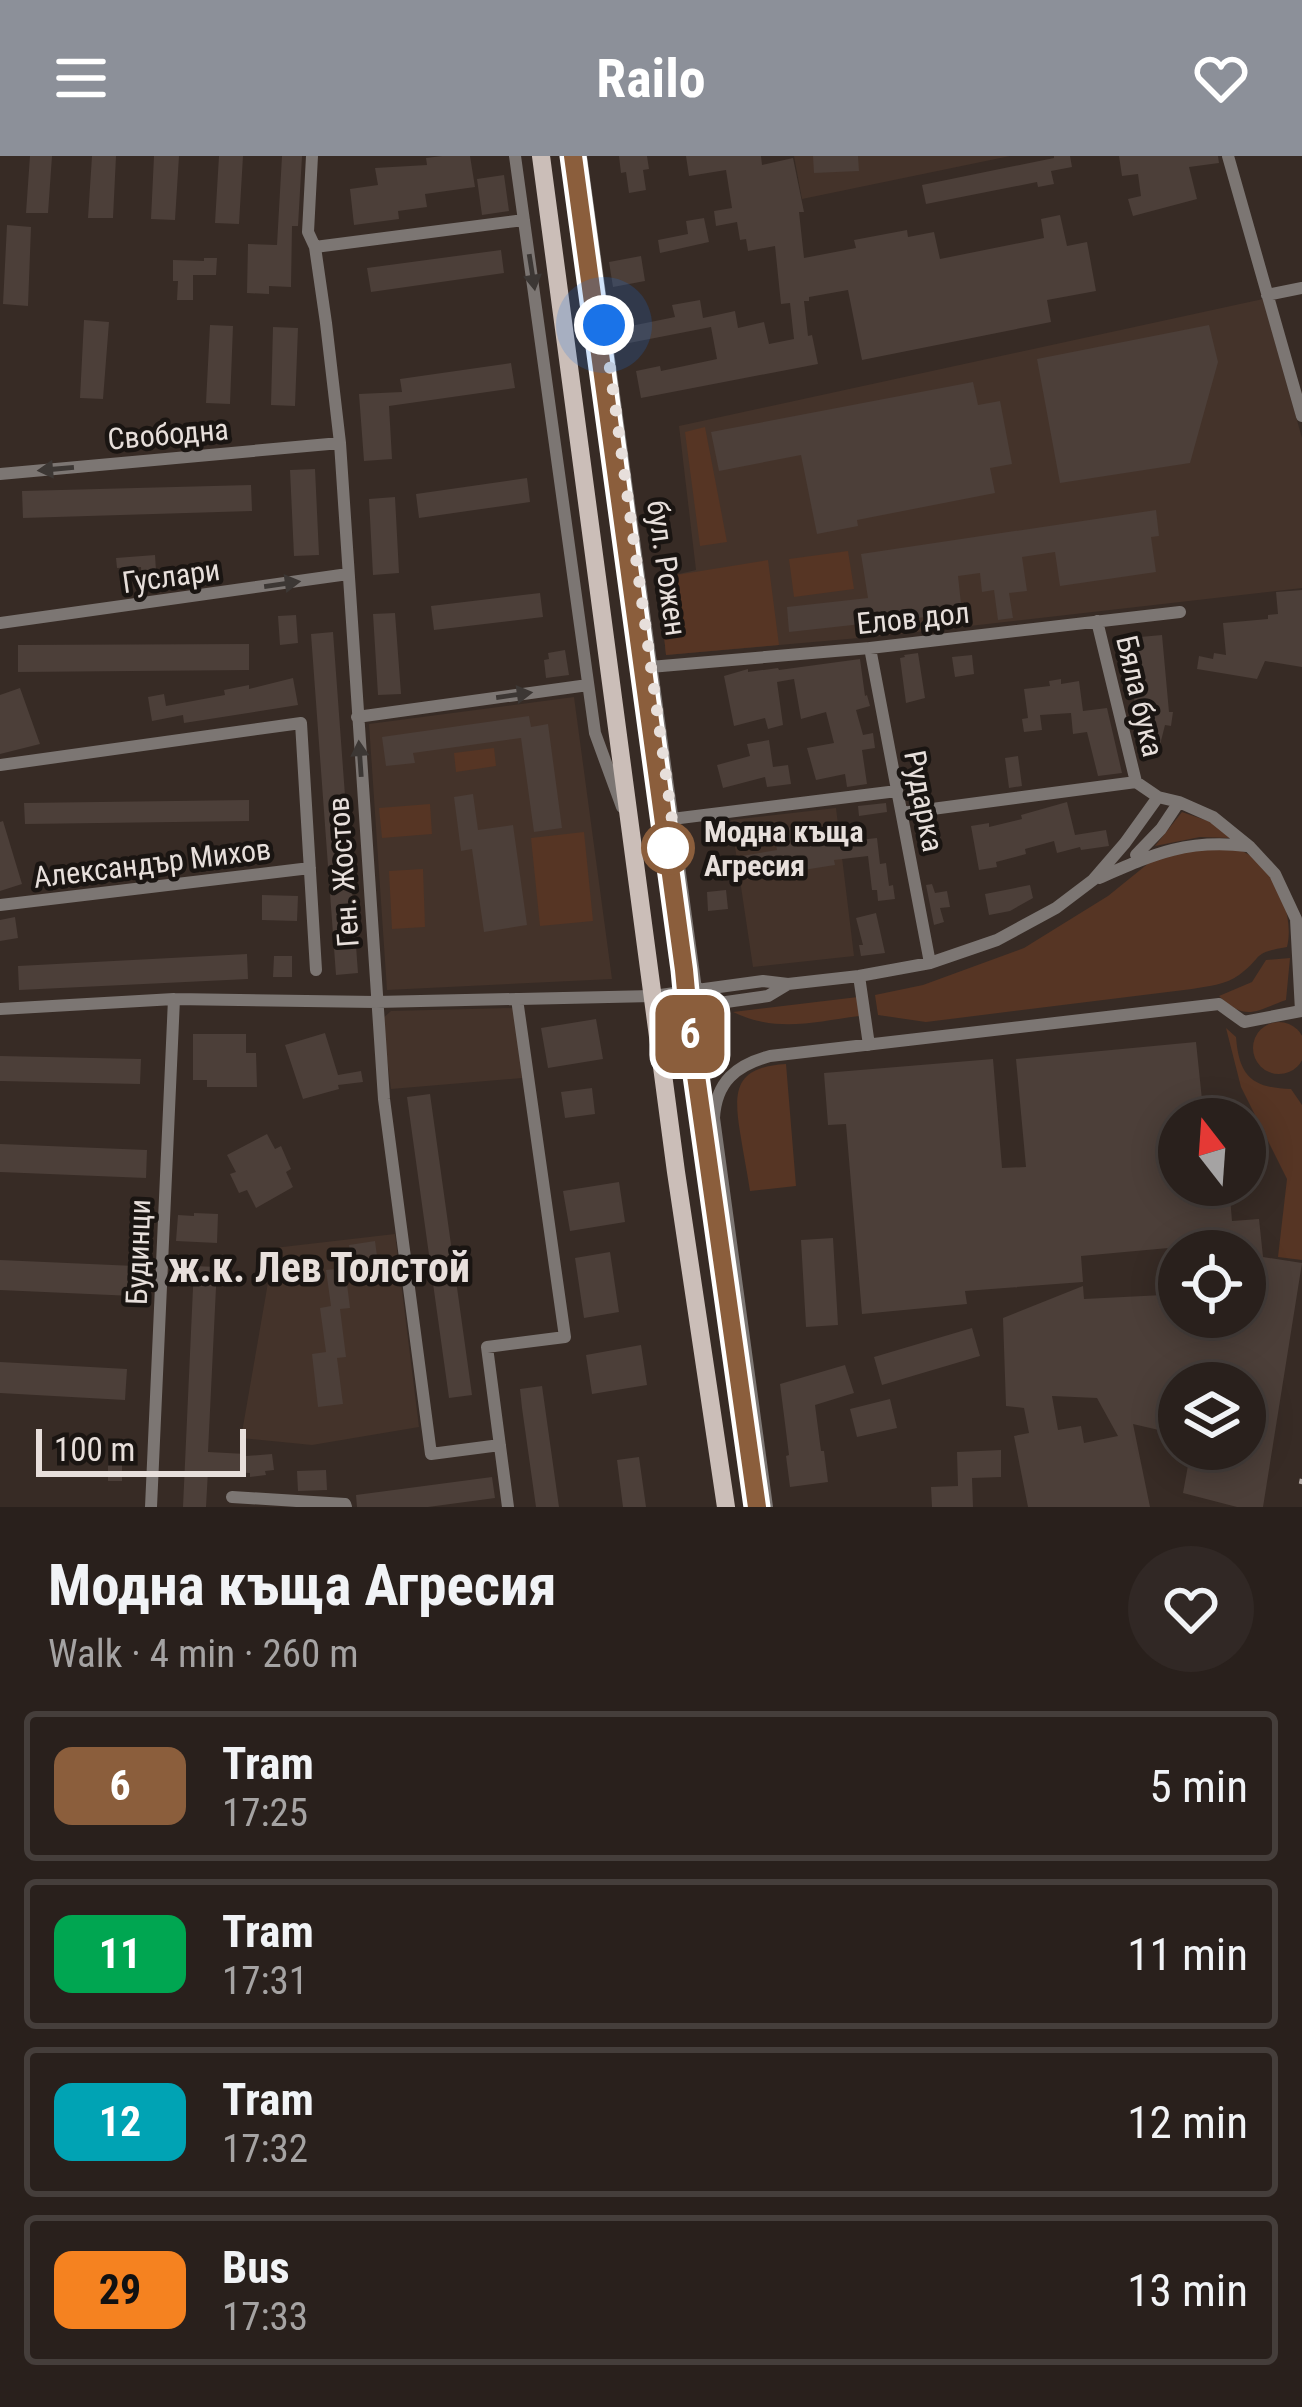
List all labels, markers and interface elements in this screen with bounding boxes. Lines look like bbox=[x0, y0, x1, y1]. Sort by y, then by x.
icon: menu bbox=[48, 45, 114, 111]
icon: heart bbox=[1188, 45, 1254, 111]
text: Railo bbox=[596, 47, 706, 110]
one-way arrow bbox=[523, 254, 542, 291]
your location bbox=[574, 295, 634, 355]
street label: Свободна bbox=[106, 411, 230, 457]
one-way arrow bbox=[37, 460, 74, 479]
street label: бул. Рожен bbox=[640, 498, 694, 638]
street label: Гуслари bbox=[120, 552, 222, 600]
one-way arrow bbox=[264, 574, 302, 593]
street label: Елов дол bbox=[855, 595, 971, 641]
street label: Бяла бука bbox=[1109, 632, 1171, 760]
one-way arrow bbox=[496, 686, 533, 705]
one-way arrow bbox=[350, 739, 369, 777]
street label: Рударка bbox=[897, 747, 951, 855]
street label: Ген. Жостов bbox=[320, 796, 366, 948]
place label: Модна къща Агресия bbox=[704, 814, 864, 883]
marker: Модна къща Агресия bbox=[643, 823, 693, 873]
street label: Александър Михов bbox=[31, 831, 273, 895]
line badge: 6 bbox=[651, 995, 729, 1073]
text: 6 bbox=[679, 1009, 701, 1058]
north arrow bbox=[1158, 1098, 1266, 1206]
map controls bbox=[1158, 1098, 1266, 1470]
street label: Будинци bbox=[119, 1199, 157, 1305]
button: locate bbox=[1158, 1230, 1266, 1338]
district label: ж.к. Лев Толстой bbox=[168, 1243, 470, 1292]
button: layers bbox=[1158, 1362, 1266, 1470]
scale bar bbox=[36, 1423, 246, 1476]
text: 100 m bbox=[54, 1430, 135, 1469]
button: heart bbox=[1128, 1546, 1254, 1672]
text: Модна къща Агресия bbox=[48, 1552, 557, 1619]
text: Walk · 4 min · 260 m bbox=[48, 1631, 359, 1677]
text: Tram bbox=[222, 1737, 314, 1790]
text: 5 min bbox=[1149, 1760, 1248, 1813]
text: 6 bbox=[109, 1761, 131, 1810]
text: 17:25 bbox=[222, 1790, 308, 1836]
text: Tram bbox=[222, 1905, 314, 1958]
text: 11 min bbox=[1127, 1928, 1248, 1981]
text: 11 bbox=[99, 1929, 141, 1978]
text: 17:31 bbox=[222, 1958, 308, 2004]
text: Tram bbox=[222, 2073, 314, 2126]
text: 12 min bbox=[1127, 2096, 1248, 2149]
text: 12 bbox=[99, 2097, 141, 2146]
text: 17:32 bbox=[222, 2126, 308, 2172]
text: Bus bbox=[222, 2241, 290, 2294]
text: 13 min bbox=[1127, 2264, 1248, 2317]
text: 29 bbox=[99, 2265, 141, 2314]
text: 17:33 bbox=[222, 2294, 308, 2340]

